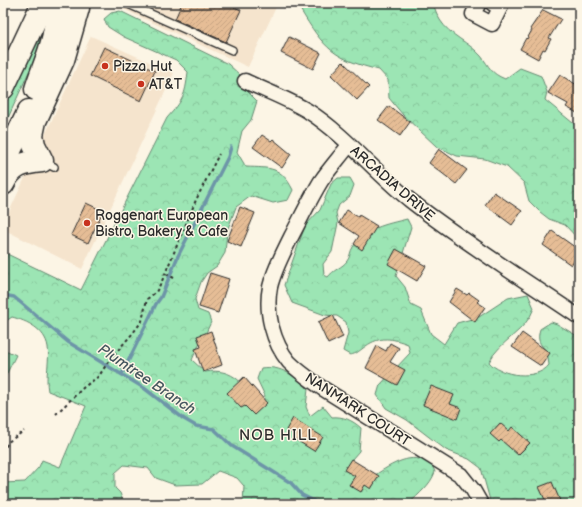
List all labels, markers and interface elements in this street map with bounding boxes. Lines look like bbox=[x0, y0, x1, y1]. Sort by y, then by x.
place label: Pizza Hut bbox=[113, 58, 173, 75]
marker: Pizza Hut bbox=[100, 61, 110, 71]
place label: AT&T bbox=[149, 76, 183, 93]
marker: AT&T bbox=[136, 79, 146, 89]
street label: ARCADIA DRIVE bbox=[347, 142, 438, 225]
place label: Roggenart European Bistro, Bakery & Cafe bbox=[95, 207, 228, 240]
marker: Roggenart European Bistro, Bakery & Cafe bbox=[82, 218, 92, 228]
water label: Plumtree Branch bbox=[94, 340, 199, 419]
street label: NANMARK COURT bbox=[302, 369, 414, 450]
district label: NOB HILL bbox=[239, 426, 317, 445]

